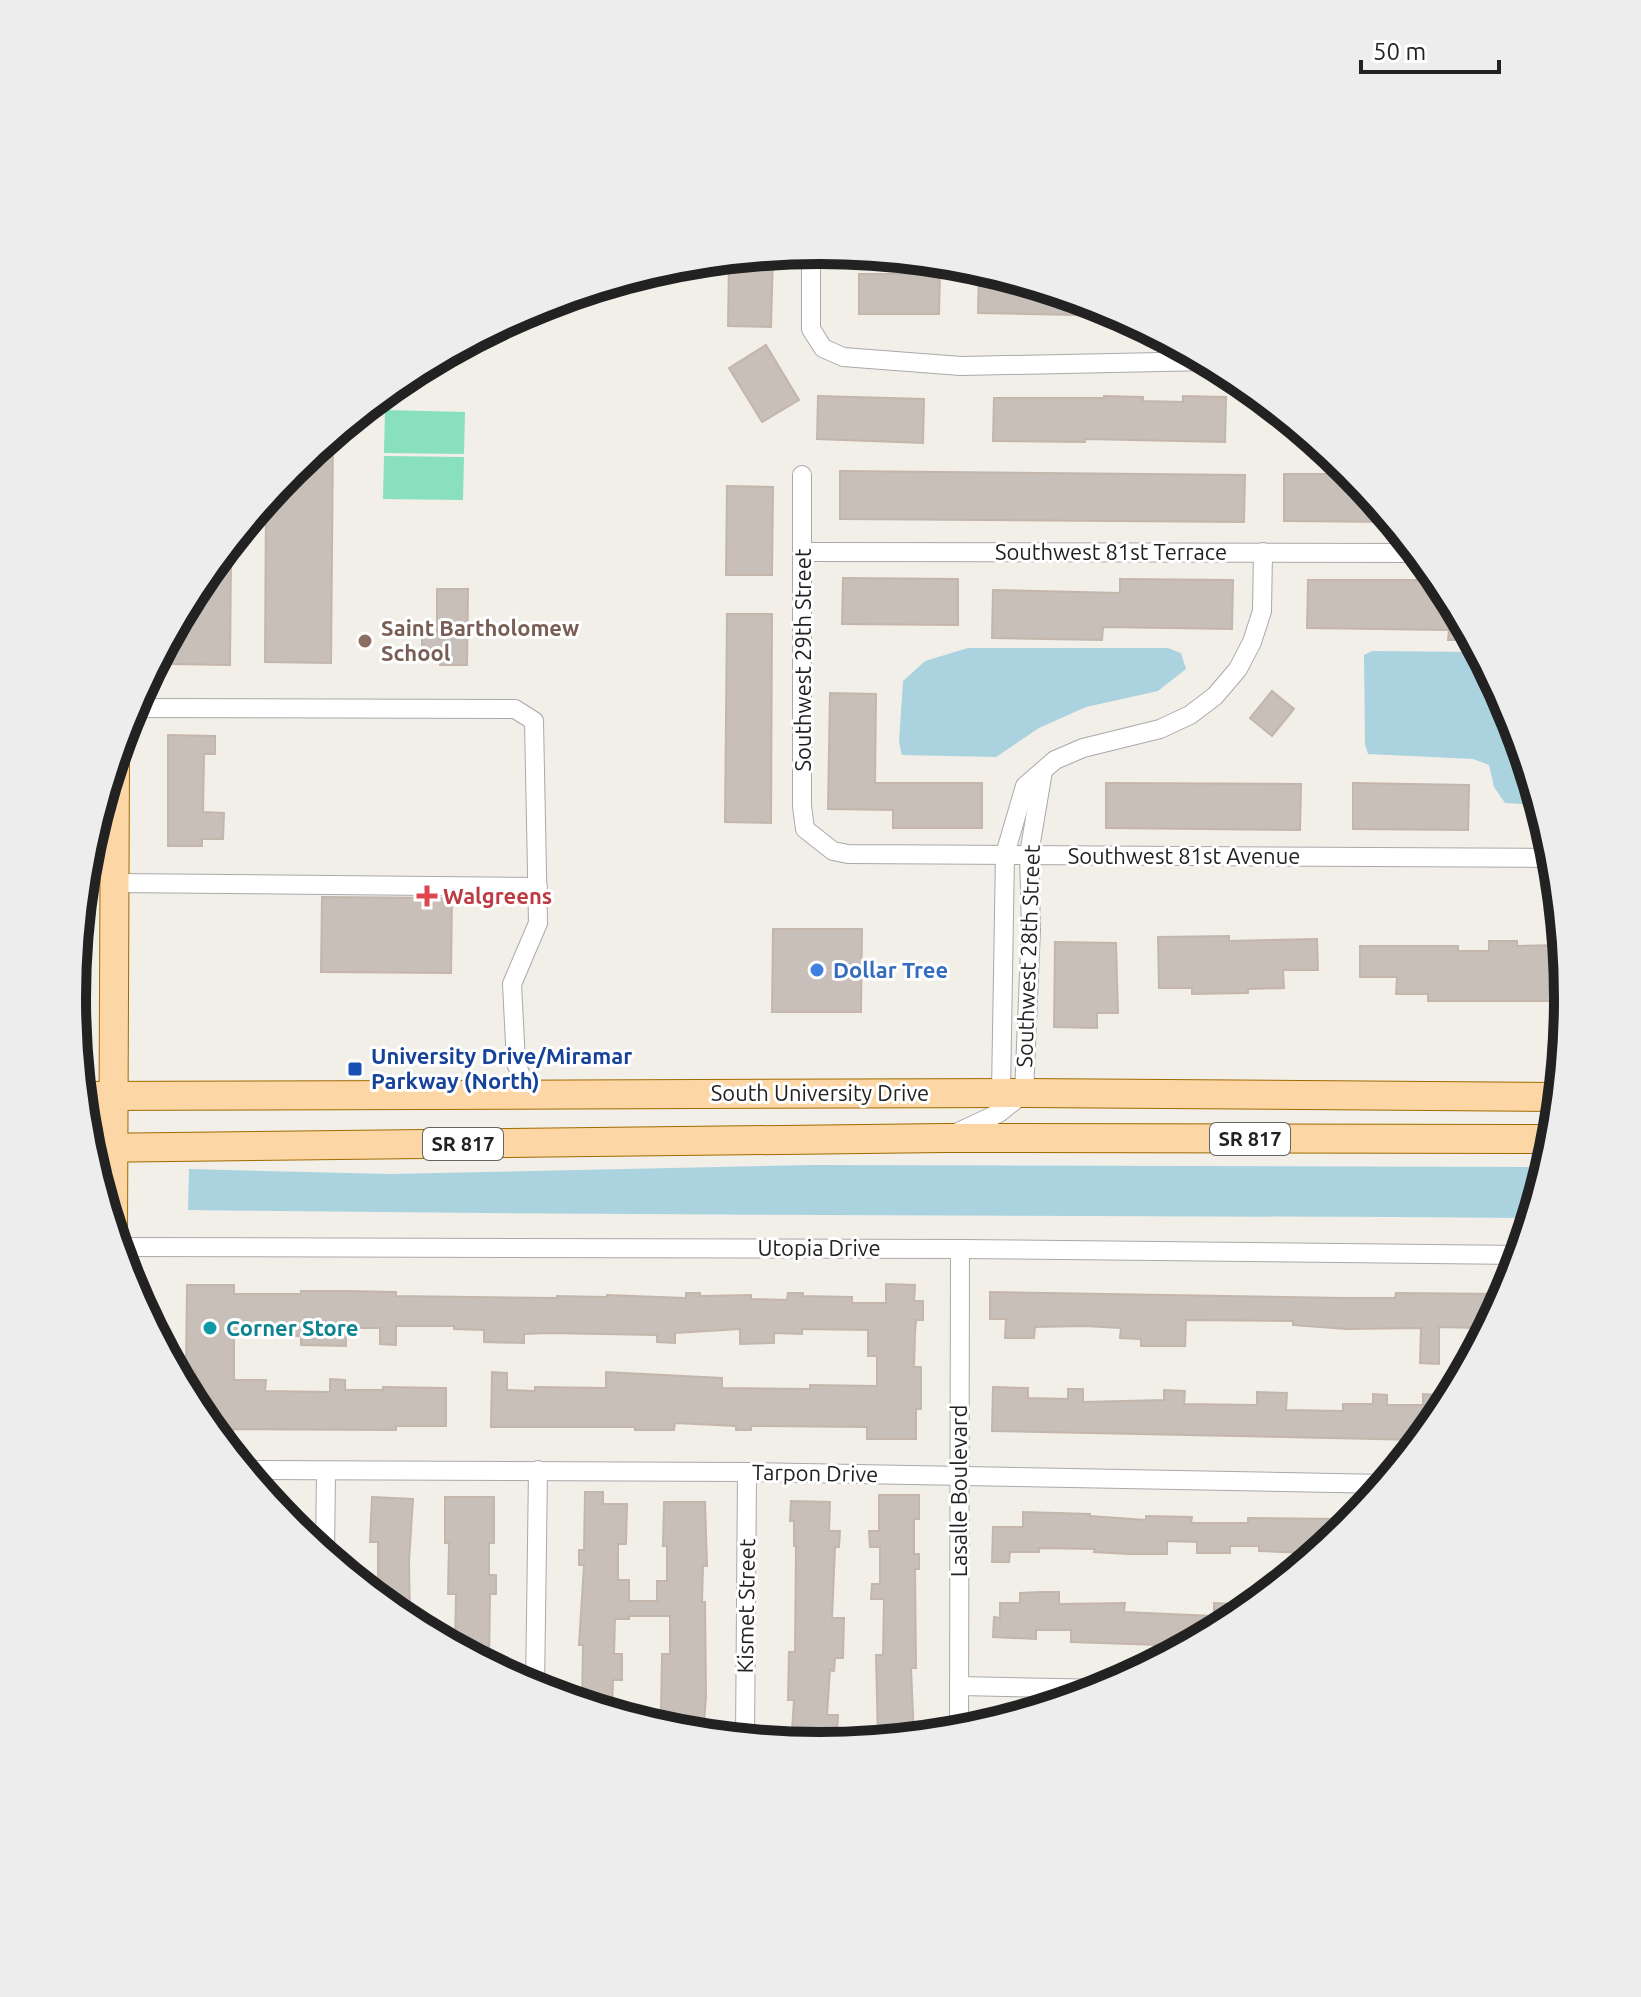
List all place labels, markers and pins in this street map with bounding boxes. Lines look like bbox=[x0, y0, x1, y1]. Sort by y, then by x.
place label: Saint Bartholomew School bbox=[381, 615, 579, 665]
marker: Saint Bartholomew School bbox=[356, 632, 374, 650]
place label: Walgreens bbox=[443, 883, 552, 908]
marker: Walgreens bbox=[418, 887, 436, 905]
place label: Dollar Tree bbox=[833, 957, 948, 982]
marker: Dollar Tree bbox=[808, 961, 826, 979]
place label: University Drive/Miramar Parkway (North) bbox=[371, 1043, 632, 1094]
marker: University Drive/Miramar Parkway (North) bbox=[346, 1060, 364, 1078]
place label: Corner Store bbox=[226, 1315, 358, 1340]
marker: Corner Store bbox=[201, 1319, 219, 1337]

